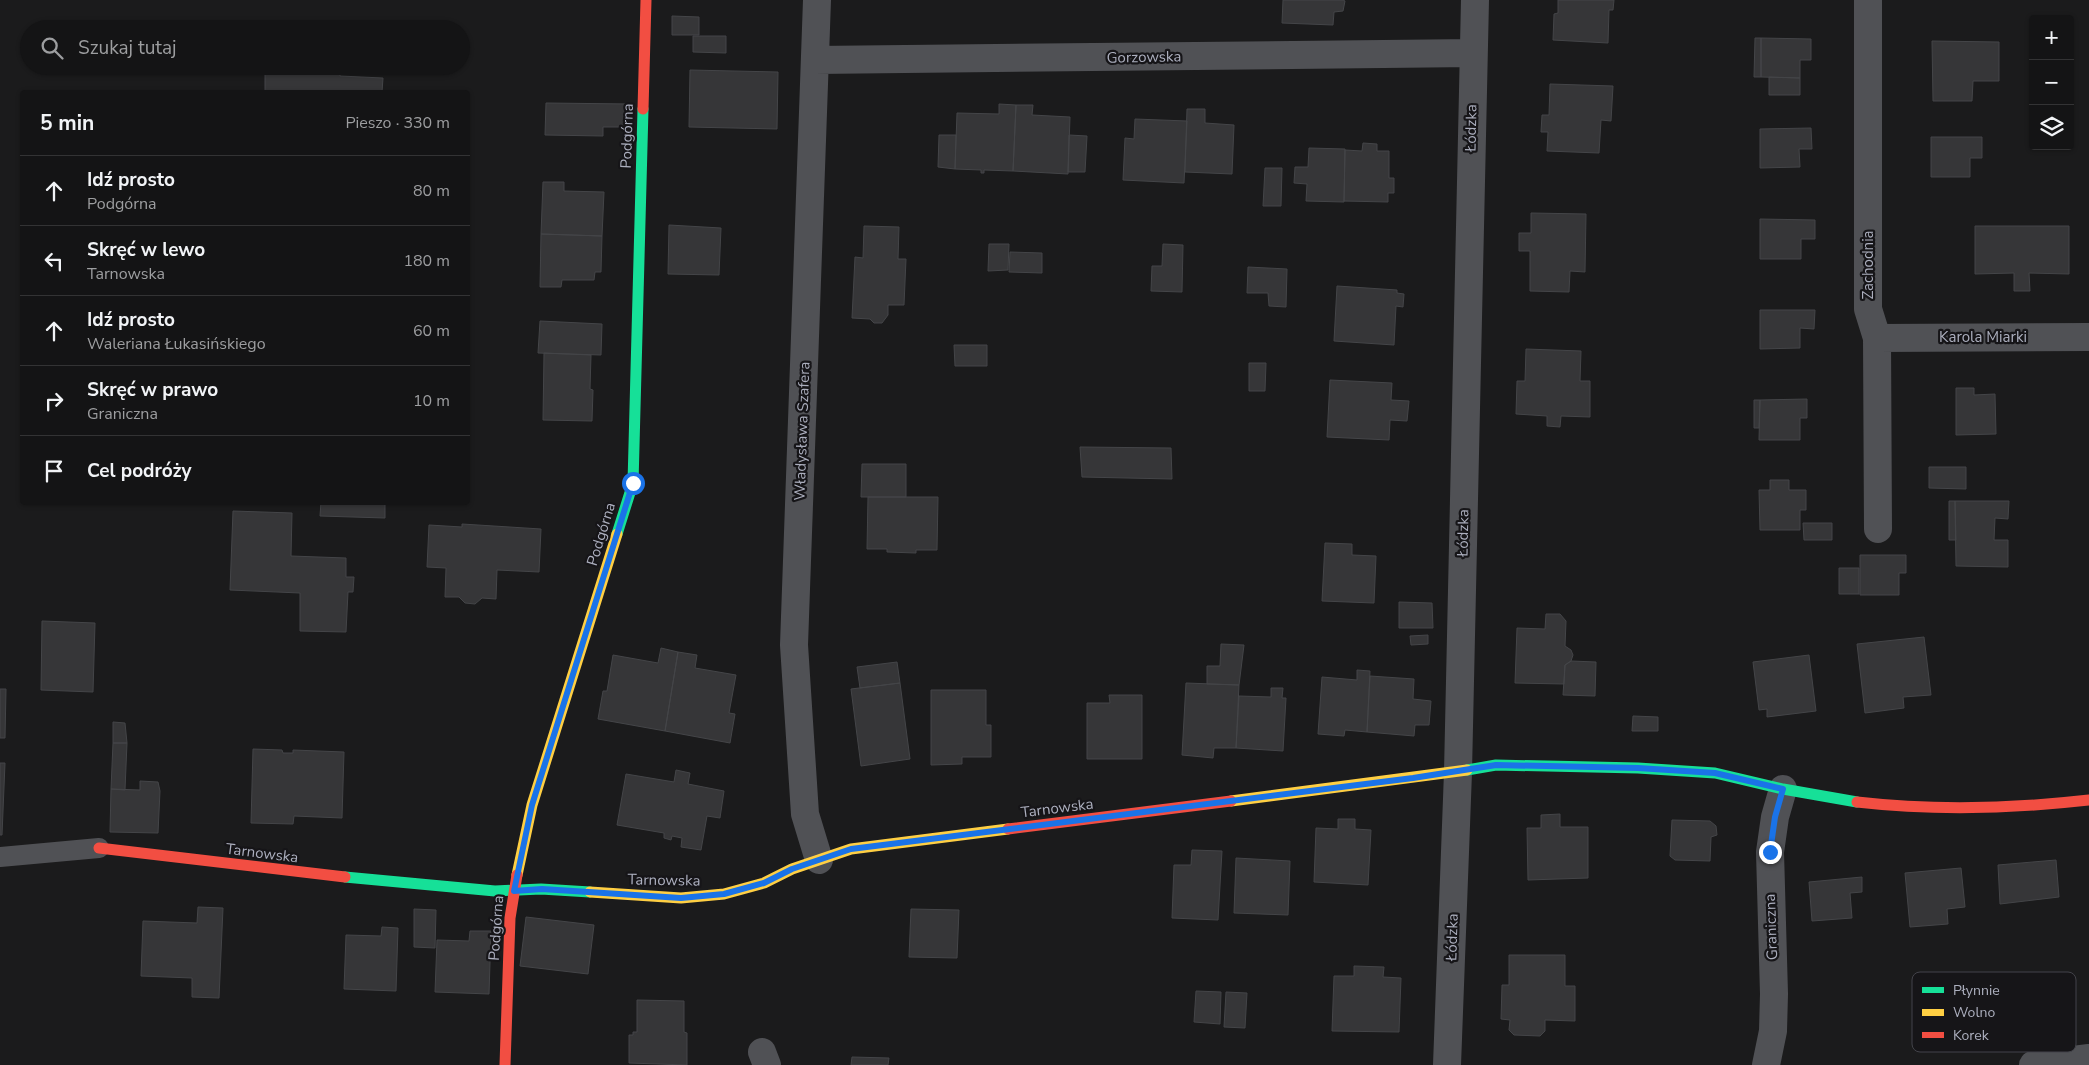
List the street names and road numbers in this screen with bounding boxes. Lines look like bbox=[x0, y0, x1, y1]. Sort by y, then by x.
street label: Gorzowska bbox=[1106, 46, 1182, 68]
street label: Podgórna bbox=[616, 103, 638, 169]
street label: Łódzka bbox=[1461, 104, 1481, 153]
street label: Zachodnia bbox=[1858, 230, 1878, 300]
street label: Karola Miarki bbox=[1939, 327, 2027, 347]
street label: Władysława Szafera bbox=[790, 361, 814, 501]
street label: Podgórna bbox=[582, 500, 620, 568]
street label: Łódzka bbox=[1453, 509, 1473, 558]
street label: Tarnowska bbox=[1020, 794, 1094, 822]
street label: Tarnowska bbox=[225, 839, 299, 867]
street label: Tarnowska bbox=[627, 869, 701, 891]
street label: Graniczna bbox=[1760, 893, 1782, 961]
street label: Podgórna bbox=[484, 895, 508, 961]
street label: Łódzka bbox=[1441, 913, 1463, 962]

